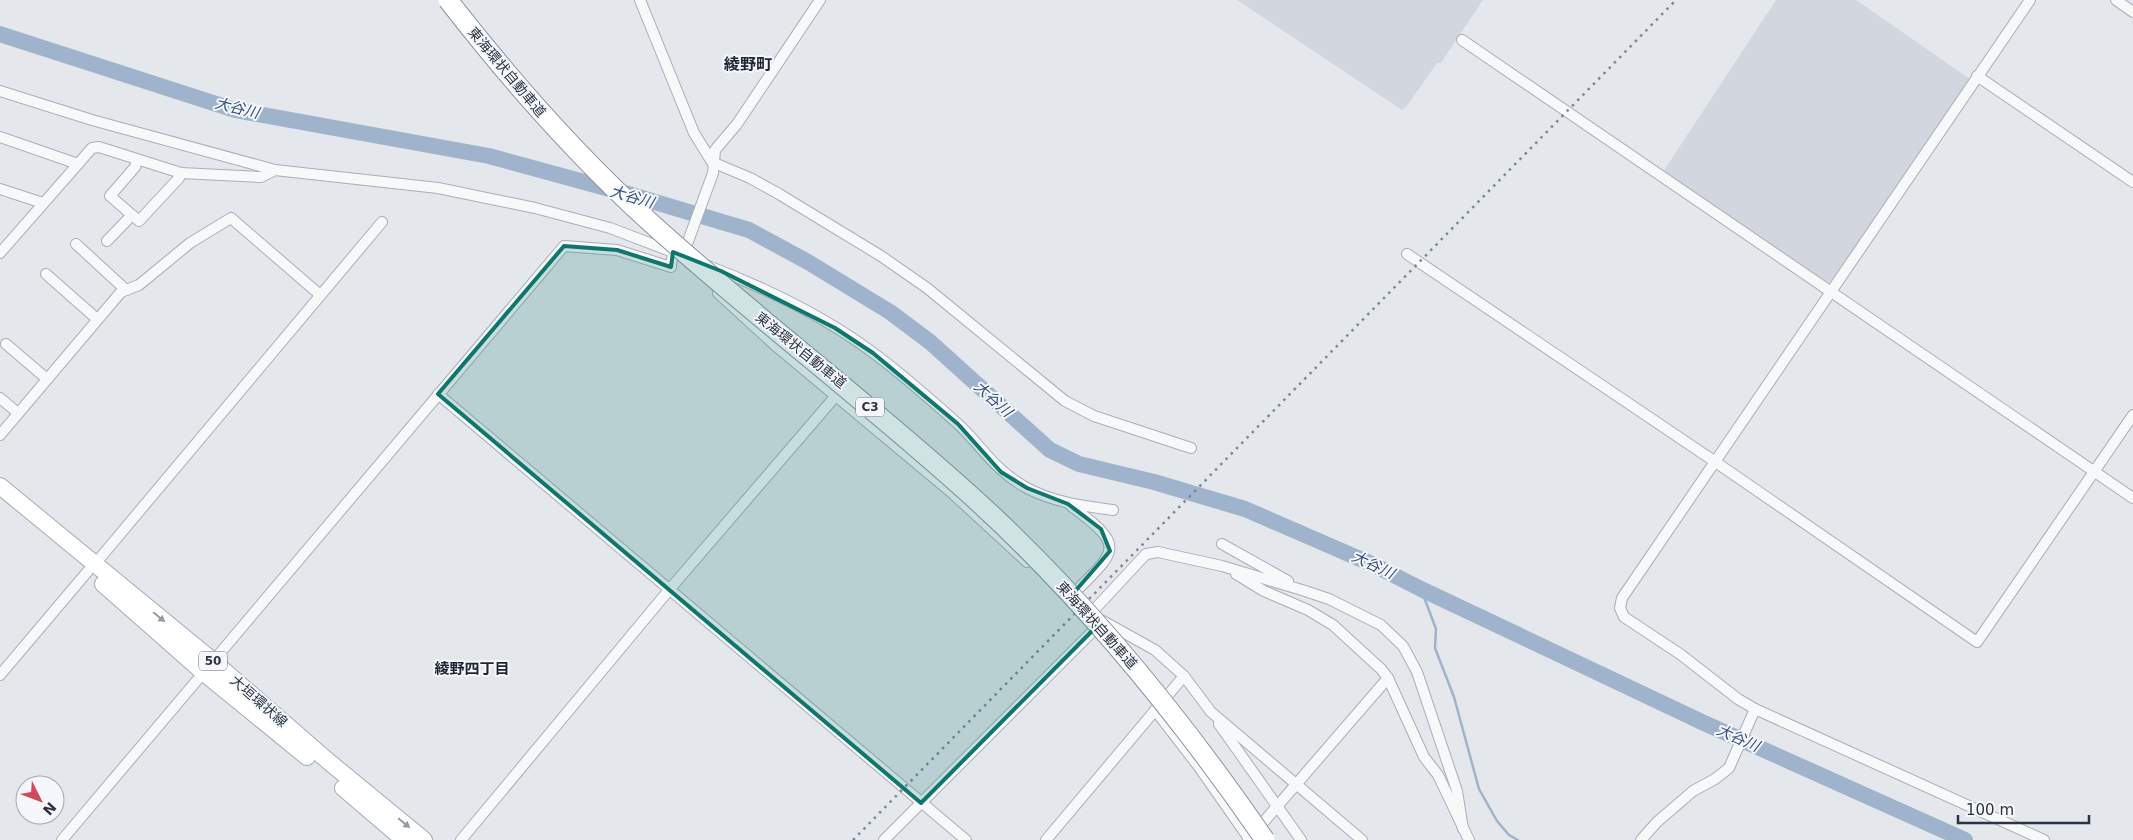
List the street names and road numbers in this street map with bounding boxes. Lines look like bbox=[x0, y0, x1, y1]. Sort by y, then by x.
street label: 東海環状自動車道 bbox=[465, 24, 549, 120]
street label: 東海環状自動車道 bbox=[752, 309, 850, 391]
road number: C3 bbox=[856, 398, 884, 417]
street label: 東海環状自動車道 bbox=[1054, 578, 1140, 672]
road number: 50 bbox=[199, 651, 227, 670]
street label: 大垣環状線 bbox=[227, 672, 291, 730]

